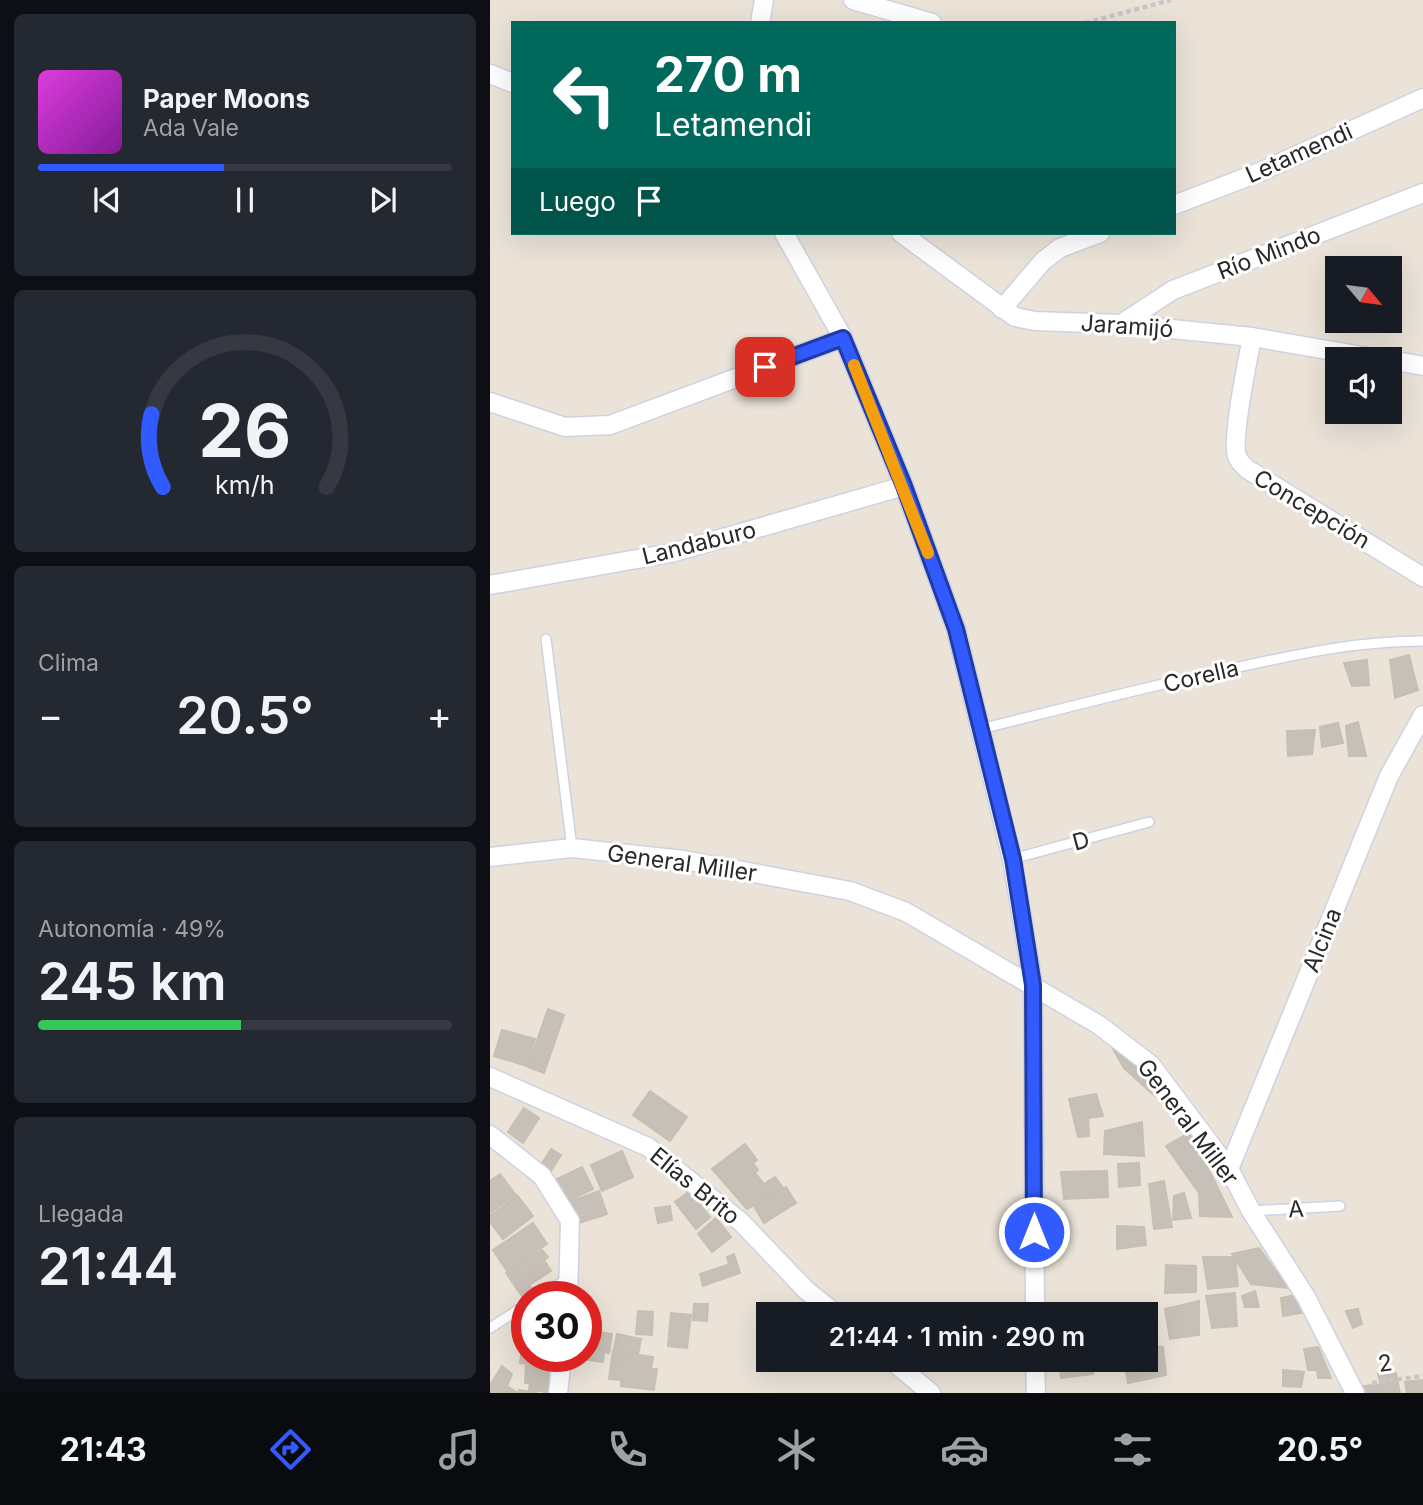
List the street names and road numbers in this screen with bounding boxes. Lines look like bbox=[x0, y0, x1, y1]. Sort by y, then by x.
street label: Letamendi bbox=[1241, 117, 1357, 189]
street label: Río Mindo bbox=[1213, 220, 1325, 286]
street label: Jaramijó bbox=[1080, 309, 1174, 343]
street label: Concepción bbox=[1249, 463, 1375, 555]
street label: Landaburo bbox=[639, 515, 759, 571]
street label: Corella bbox=[1161, 654, 1241, 698]
street label: D bbox=[1069, 825, 1093, 857]
street label: General Miller bbox=[605, 839, 759, 887]
street label: Alcina bbox=[1297, 904, 1347, 976]
street label: General Miller bbox=[1131, 1053, 1245, 1191]
street label: Elías Brito bbox=[645, 1141, 745, 1231]
street label: A bbox=[1287, 1195, 1305, 1223]
street label: 2 bbox=[1376, 1348, 1394, 1378]

